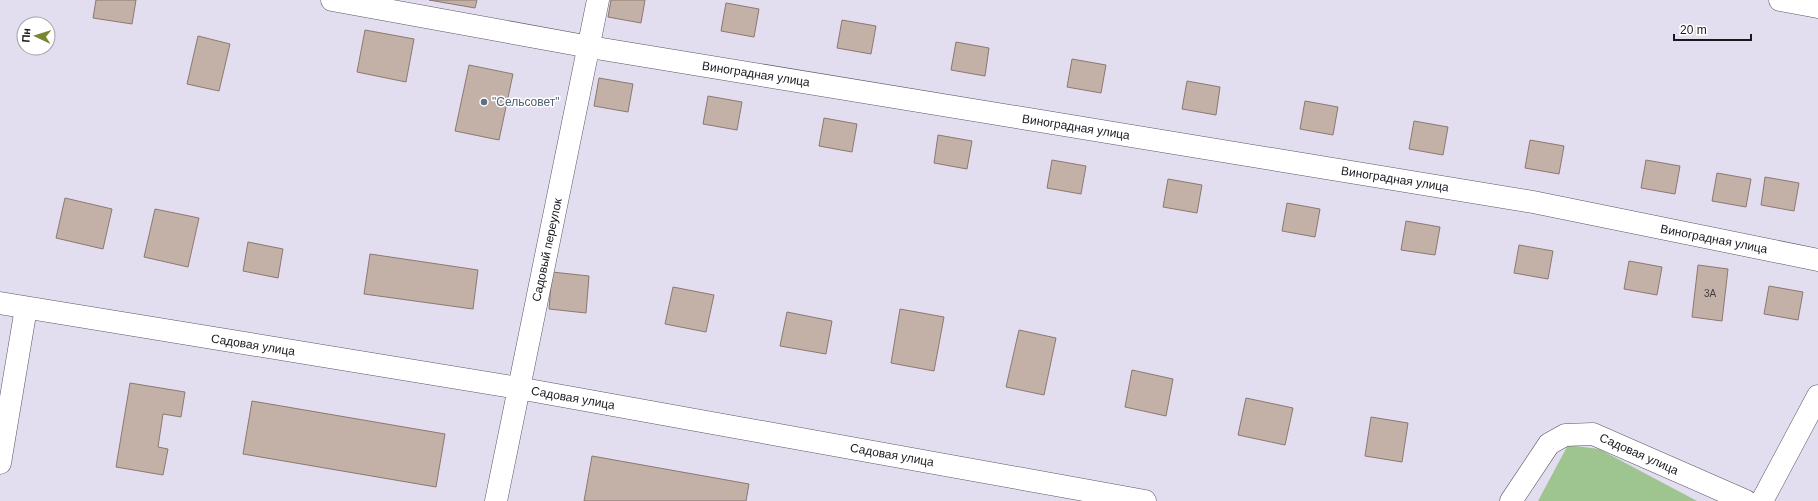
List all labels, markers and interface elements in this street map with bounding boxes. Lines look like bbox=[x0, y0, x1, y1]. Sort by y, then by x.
north arrow bbox=[16, 16, 56, 56]
scale bar bbox=[1674, 16, 1751, 42]
text: 20 m bbox=[1680, 23, 1707, 37]
text: Пн bbox=[20, 28, 33, 43]
street label: Виноградная улица bbox=[701, 59, 811, 89]
place label: "Сельсовет" bbox=[492, 95, 560, 109]
marker: "Сельсовет" bbox=[479, 97, 489, 107]
street label: Виноградная улица bbox=[1021, 112, 1131, 142]
street label: Виноградная улица bbox=[1340, 164, 1450, 194]
street label: Садовый переулок bbox=[529, 196, 565, 303]
street label: Виноградная улица bbox=[1659, 222, 1769, 256]
house number: 3А bbox=[1704, 288, 1716, 299]
street label: Садовая улица bbox=[210, 331, 296, 359]
street label: Садовая улица bbox=[530, 384, 616, 412]
street label: Садовая улица bbox=[1597, 430, 1681, 478]
street label: Садовая улица bbox=[849, 441, 935, 469]

